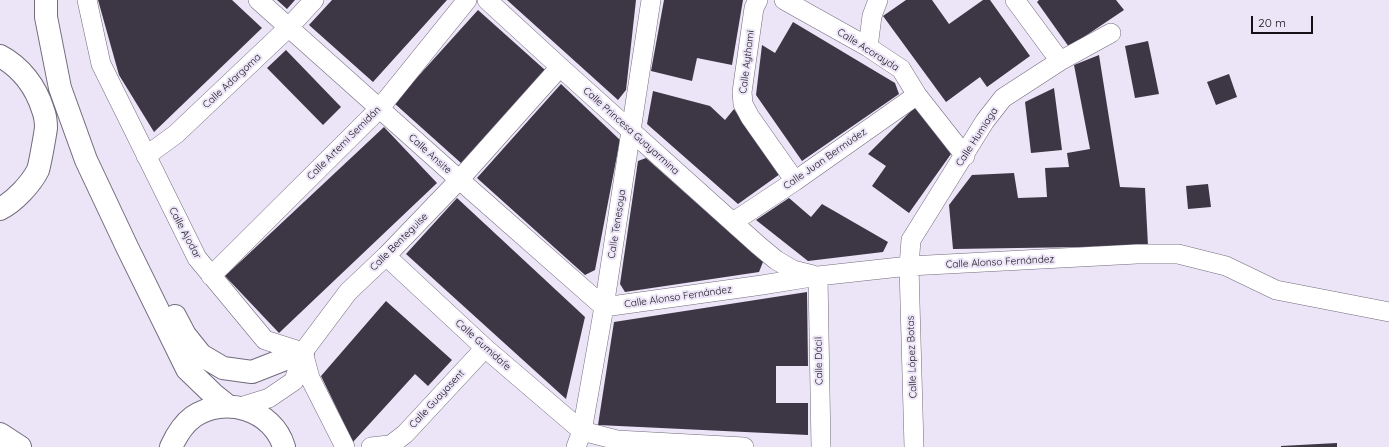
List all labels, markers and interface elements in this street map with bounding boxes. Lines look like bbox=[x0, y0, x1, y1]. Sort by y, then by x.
scale bar bbox=[1253, 8, 1315, 34]
text: 20 m bbox=[1258, 15, 1286, 30]
street label: Calle Acorayda bbox=[835, 26, 901, 74]
street label: Calle Aythami bbox=[737, 30, 757, 94]
street label: Calle Adargoma bbox=[200, 51, 264, 111]
street label: Calle Princesa Guayarmina bbox=[581, 85, 681, 177]
street label: Calle Artemi Semidán bbox=[305, 104, 383, 182]
street label: Calle Humiaga bbox=[953, 105, 1001, 169]
street label: Calle Juan Bermúdez bbox=[781, 126, 869, 192]
street label: Calle Ansite bbox=[406, 132, 454, 176]
street label: Calle Tenesoya bbox=[606, 189, 628, 259]
street label: Calle Ajodar bbox=[166, 205, 204, 261]
street label: Calle Benteguise bbox=[368, 211, 430, 273]
street label: Calle Alonso Fernández bbox=[945, 253, 1055, 271]
street label: Calle Alonso Fernández bbox=[623, 284, 733, 310]
street label: Calle López Botas bbox=[905, 315, 919, 399]
street label: Calle Gumidafe bbox=[453, 317, 513, 373]
street label: Calle Dácil bbox=[813, 337, 825, 385]
street label: Calle Guayasent bbox=[407, 367, 467, 431]

